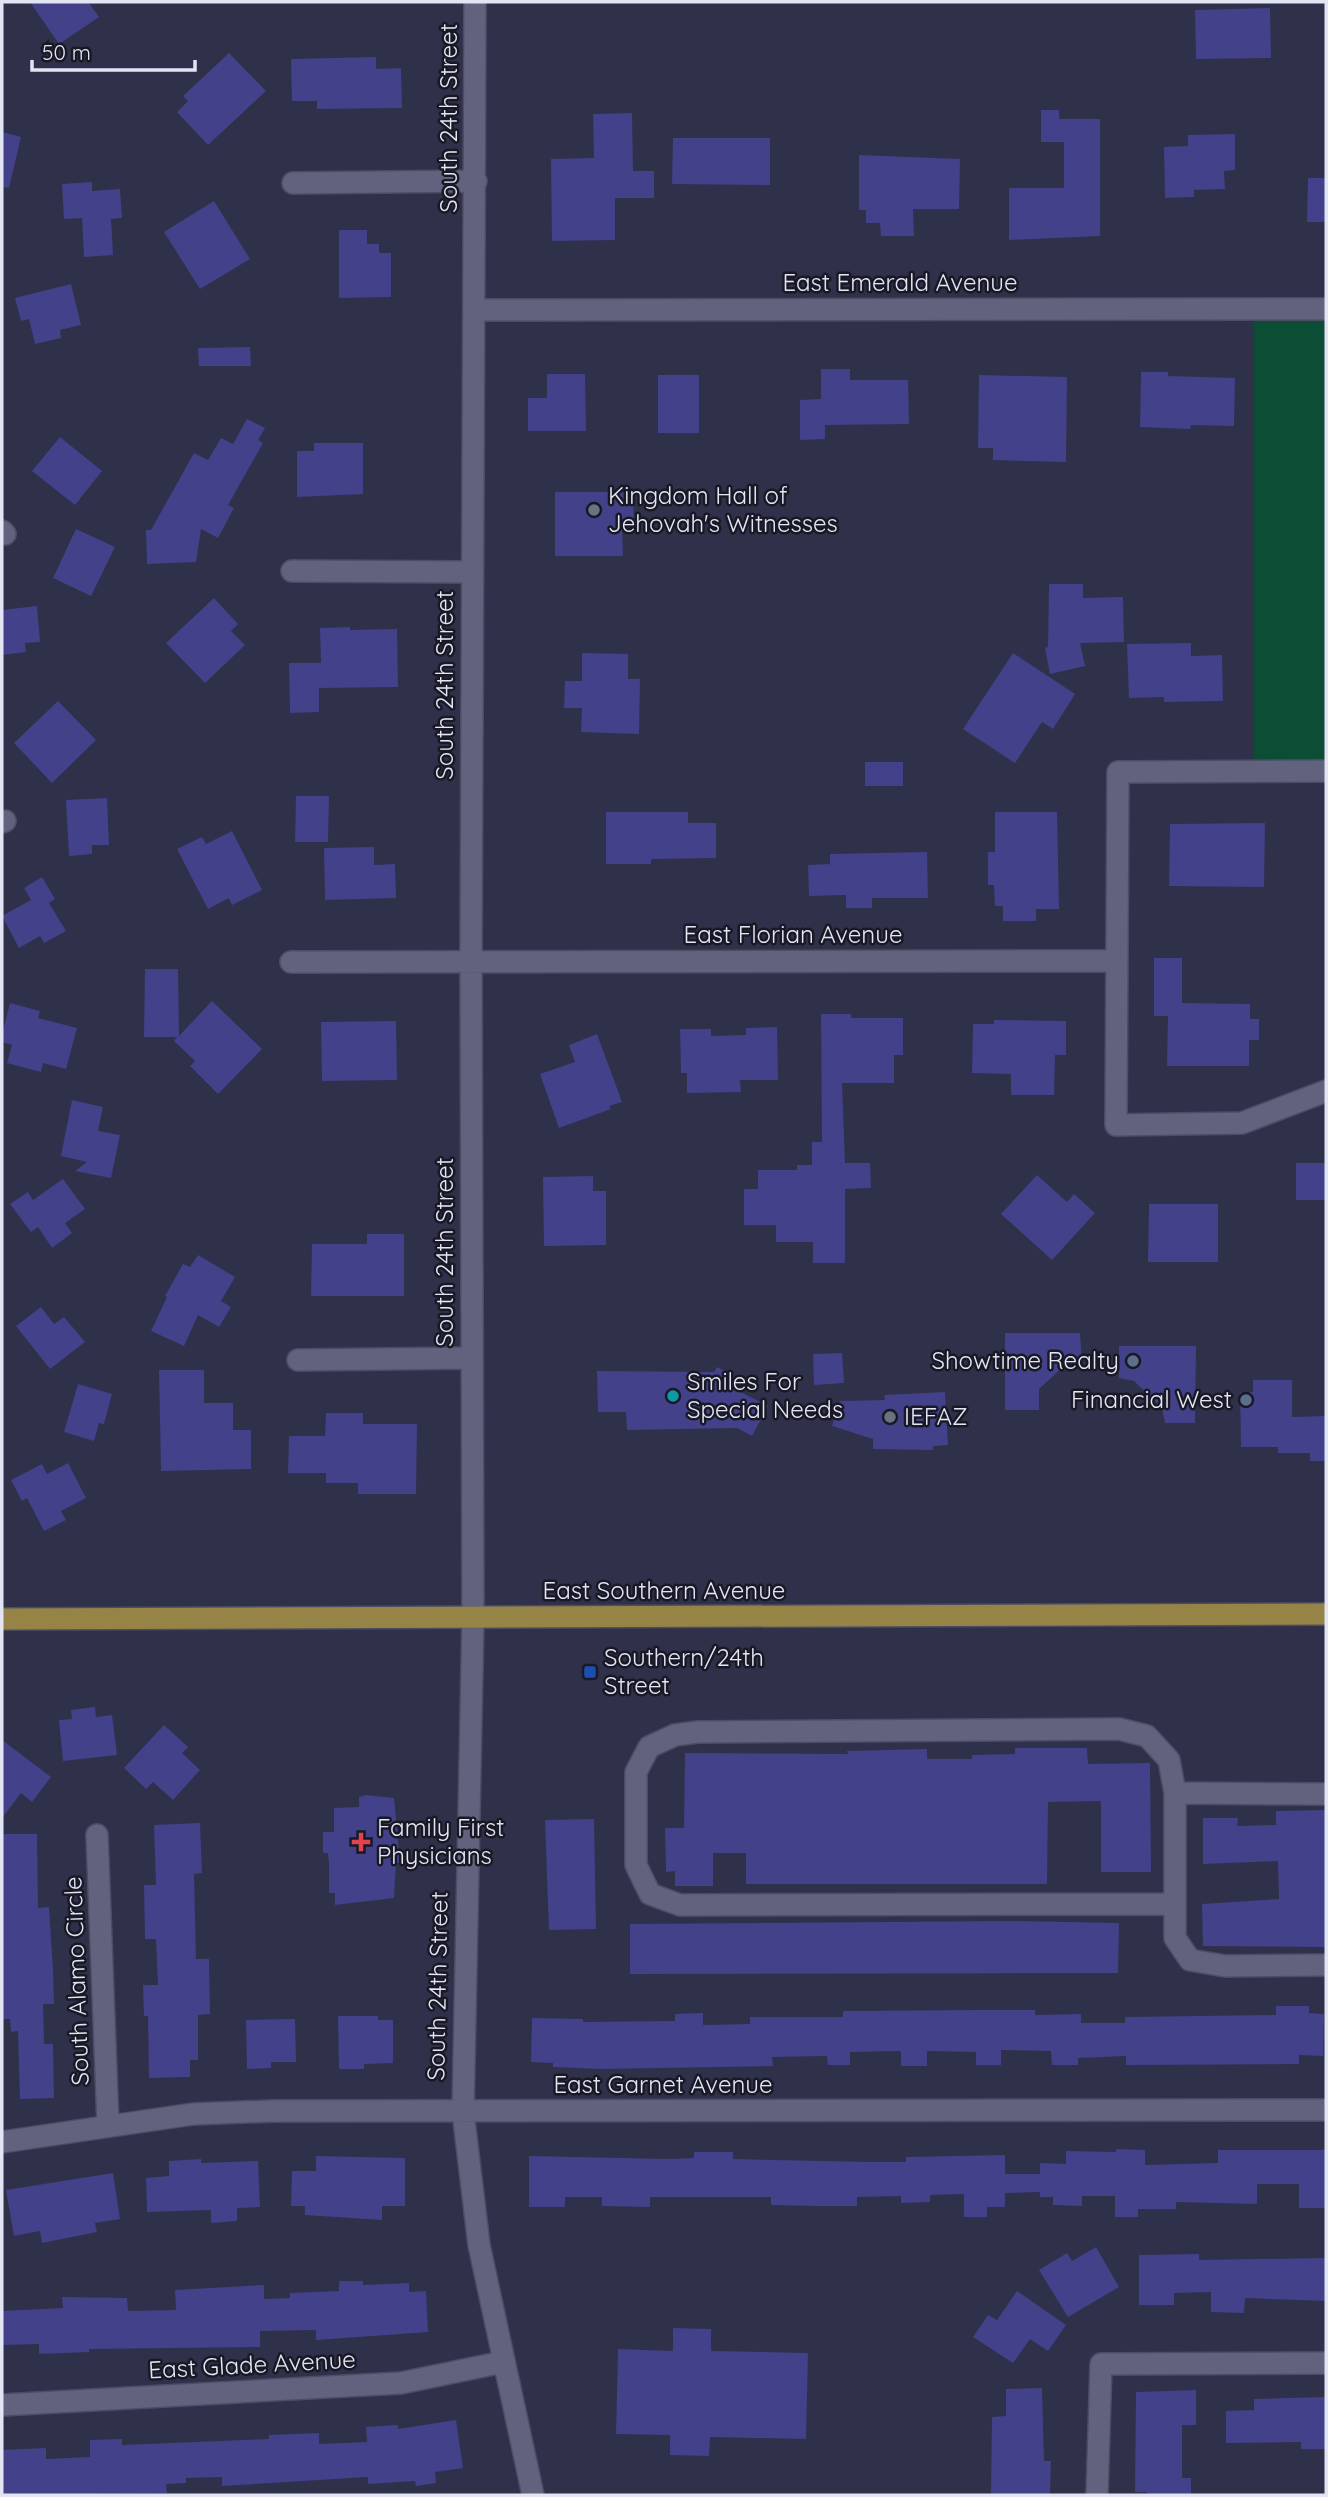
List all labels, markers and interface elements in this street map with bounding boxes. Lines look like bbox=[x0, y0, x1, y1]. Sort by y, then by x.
street label: South 24th Street bbox=[433, 23, 463, 213]
scale bar bbox=[32, 28, 194, 72]
text: 50 m bbox=[42, 39, 91, 65]
street label: East Emerald Avenue bbox=[782, 267, 1018, 297]
place label: Kingdom Hall of Jehovah's Witnesses bbox=[608, 480, 838, 538]
marker: Kingdom Hall of Jehovah's Witnesses bbox=[586, 502, 602, 518]
street label: South 24th Street bbox=[429, 590, 459, 780]
street label: East Florian Avenue bbox=[684, 919, 902, 949]
street label: South 24th Street bbox=[429, 1157, 459, 1347]
place label: Showtime Realty bbox=[931, 1345, 1119, 1375]
marker: Showtime Realty bbox=[1125, 1353, 1141, 1369]
place label: Smiles For Special Needs bbox=[687, 1366, 843, 1424]
place label: Financial West bbox=[1071, 1384, 1232, 1414]
marker: Smiles For Special Needs bbox=[665, 1388, 681, 1404]
marker: Financial West bbox=[1238, 1392, 1254, 1408]
place label: IEFAZ bbox=[904, 1401, 967, 1431]
marker: IEFAZ bbox=[882, 1409, 898, 1425]
street label: East Southern Avenue bbox=[543, 1575, 785, 1605]
place label: Southern/24th Street bbox=[604, 1642, 764, 1700]
marker: Southern/24th Street bbox=[582, 1664, 598, 1680]
place label: Family First Physicians bbox=[377, 1812, 504, 1870]
marker: Family First Physicians bbox=[351, 1832, 371, 1852]
street label: South Alamo Circle bbox=[57, 1876, 95, 2086]
street label: South 24th Street bbox=[420, 1891, 454, 2081]
street label: East Garnet Avenue bbox=[553, 2069, 773, 2099]
street label: East Glade Avenue bbox=[148, 2344, 356, 2384]

